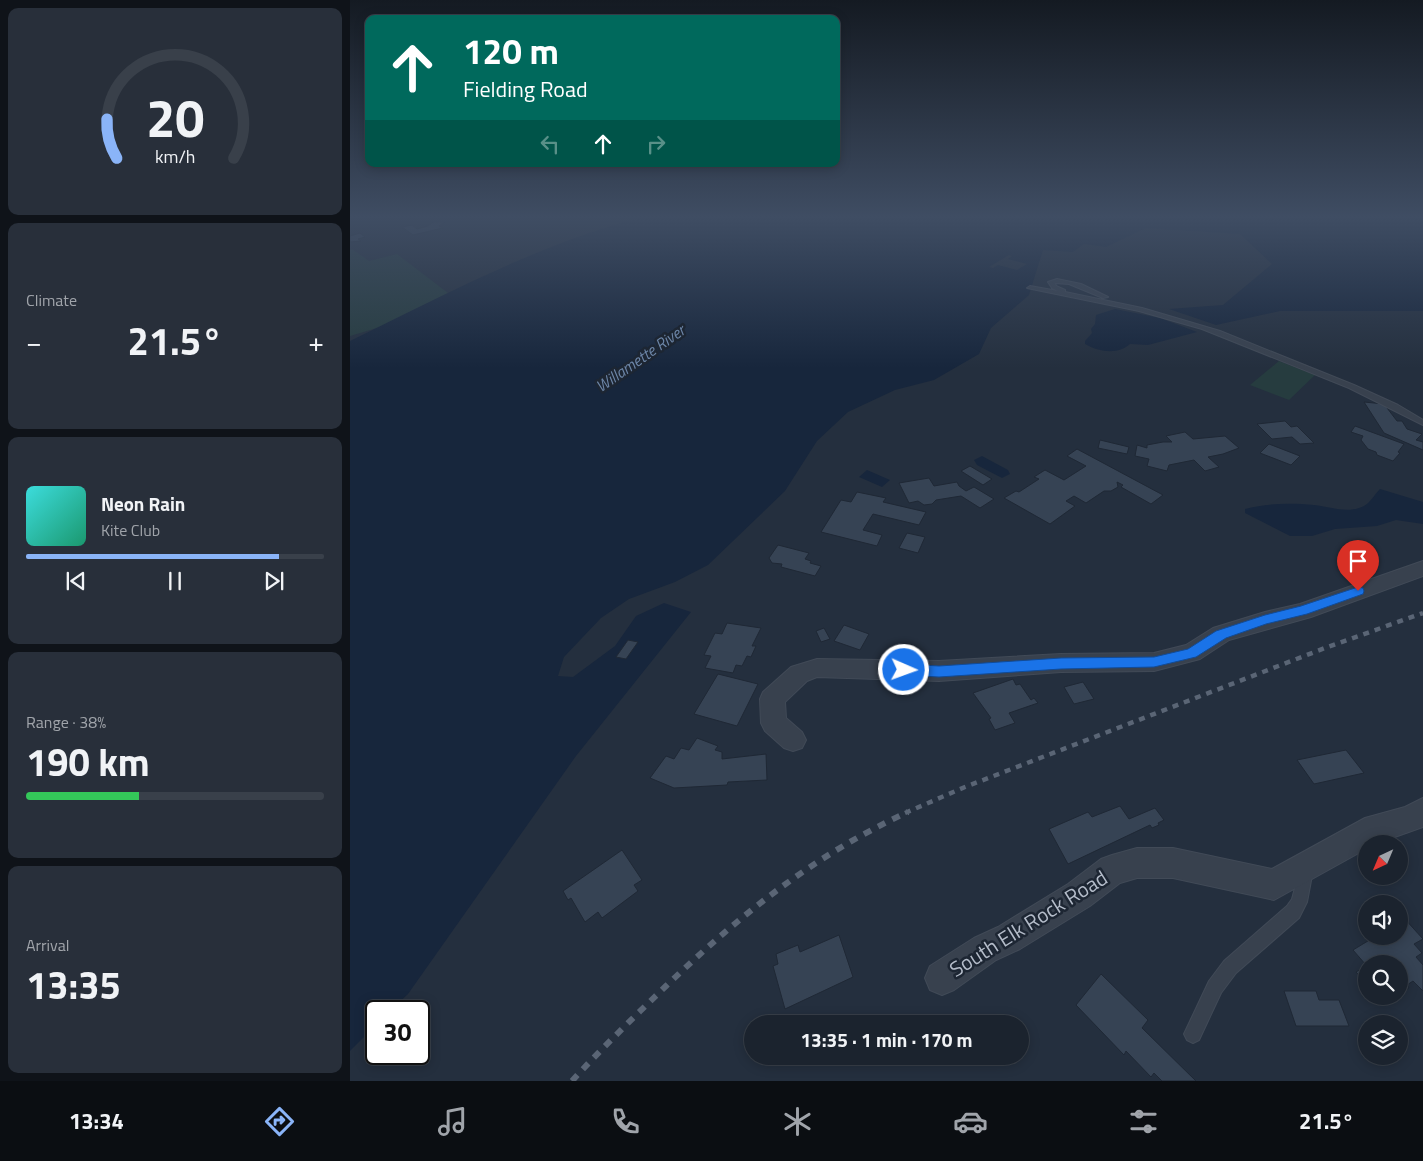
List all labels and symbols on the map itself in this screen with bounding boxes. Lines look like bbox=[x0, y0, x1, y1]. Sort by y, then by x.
water label: Willamette River bbox=[590, 317, 691, 398]
pin bbox=[1337, 540, 1379, 591]
position arrow bbox=[877, 643, 929, 695]
north arrow bbox=[1358, 835, 1408, 885]
street label: South Elk Rock Road bbox=[943, 861, 1113, 985]
speed limit sign: 30 bbox=[365, 1000, 430, 1065]

